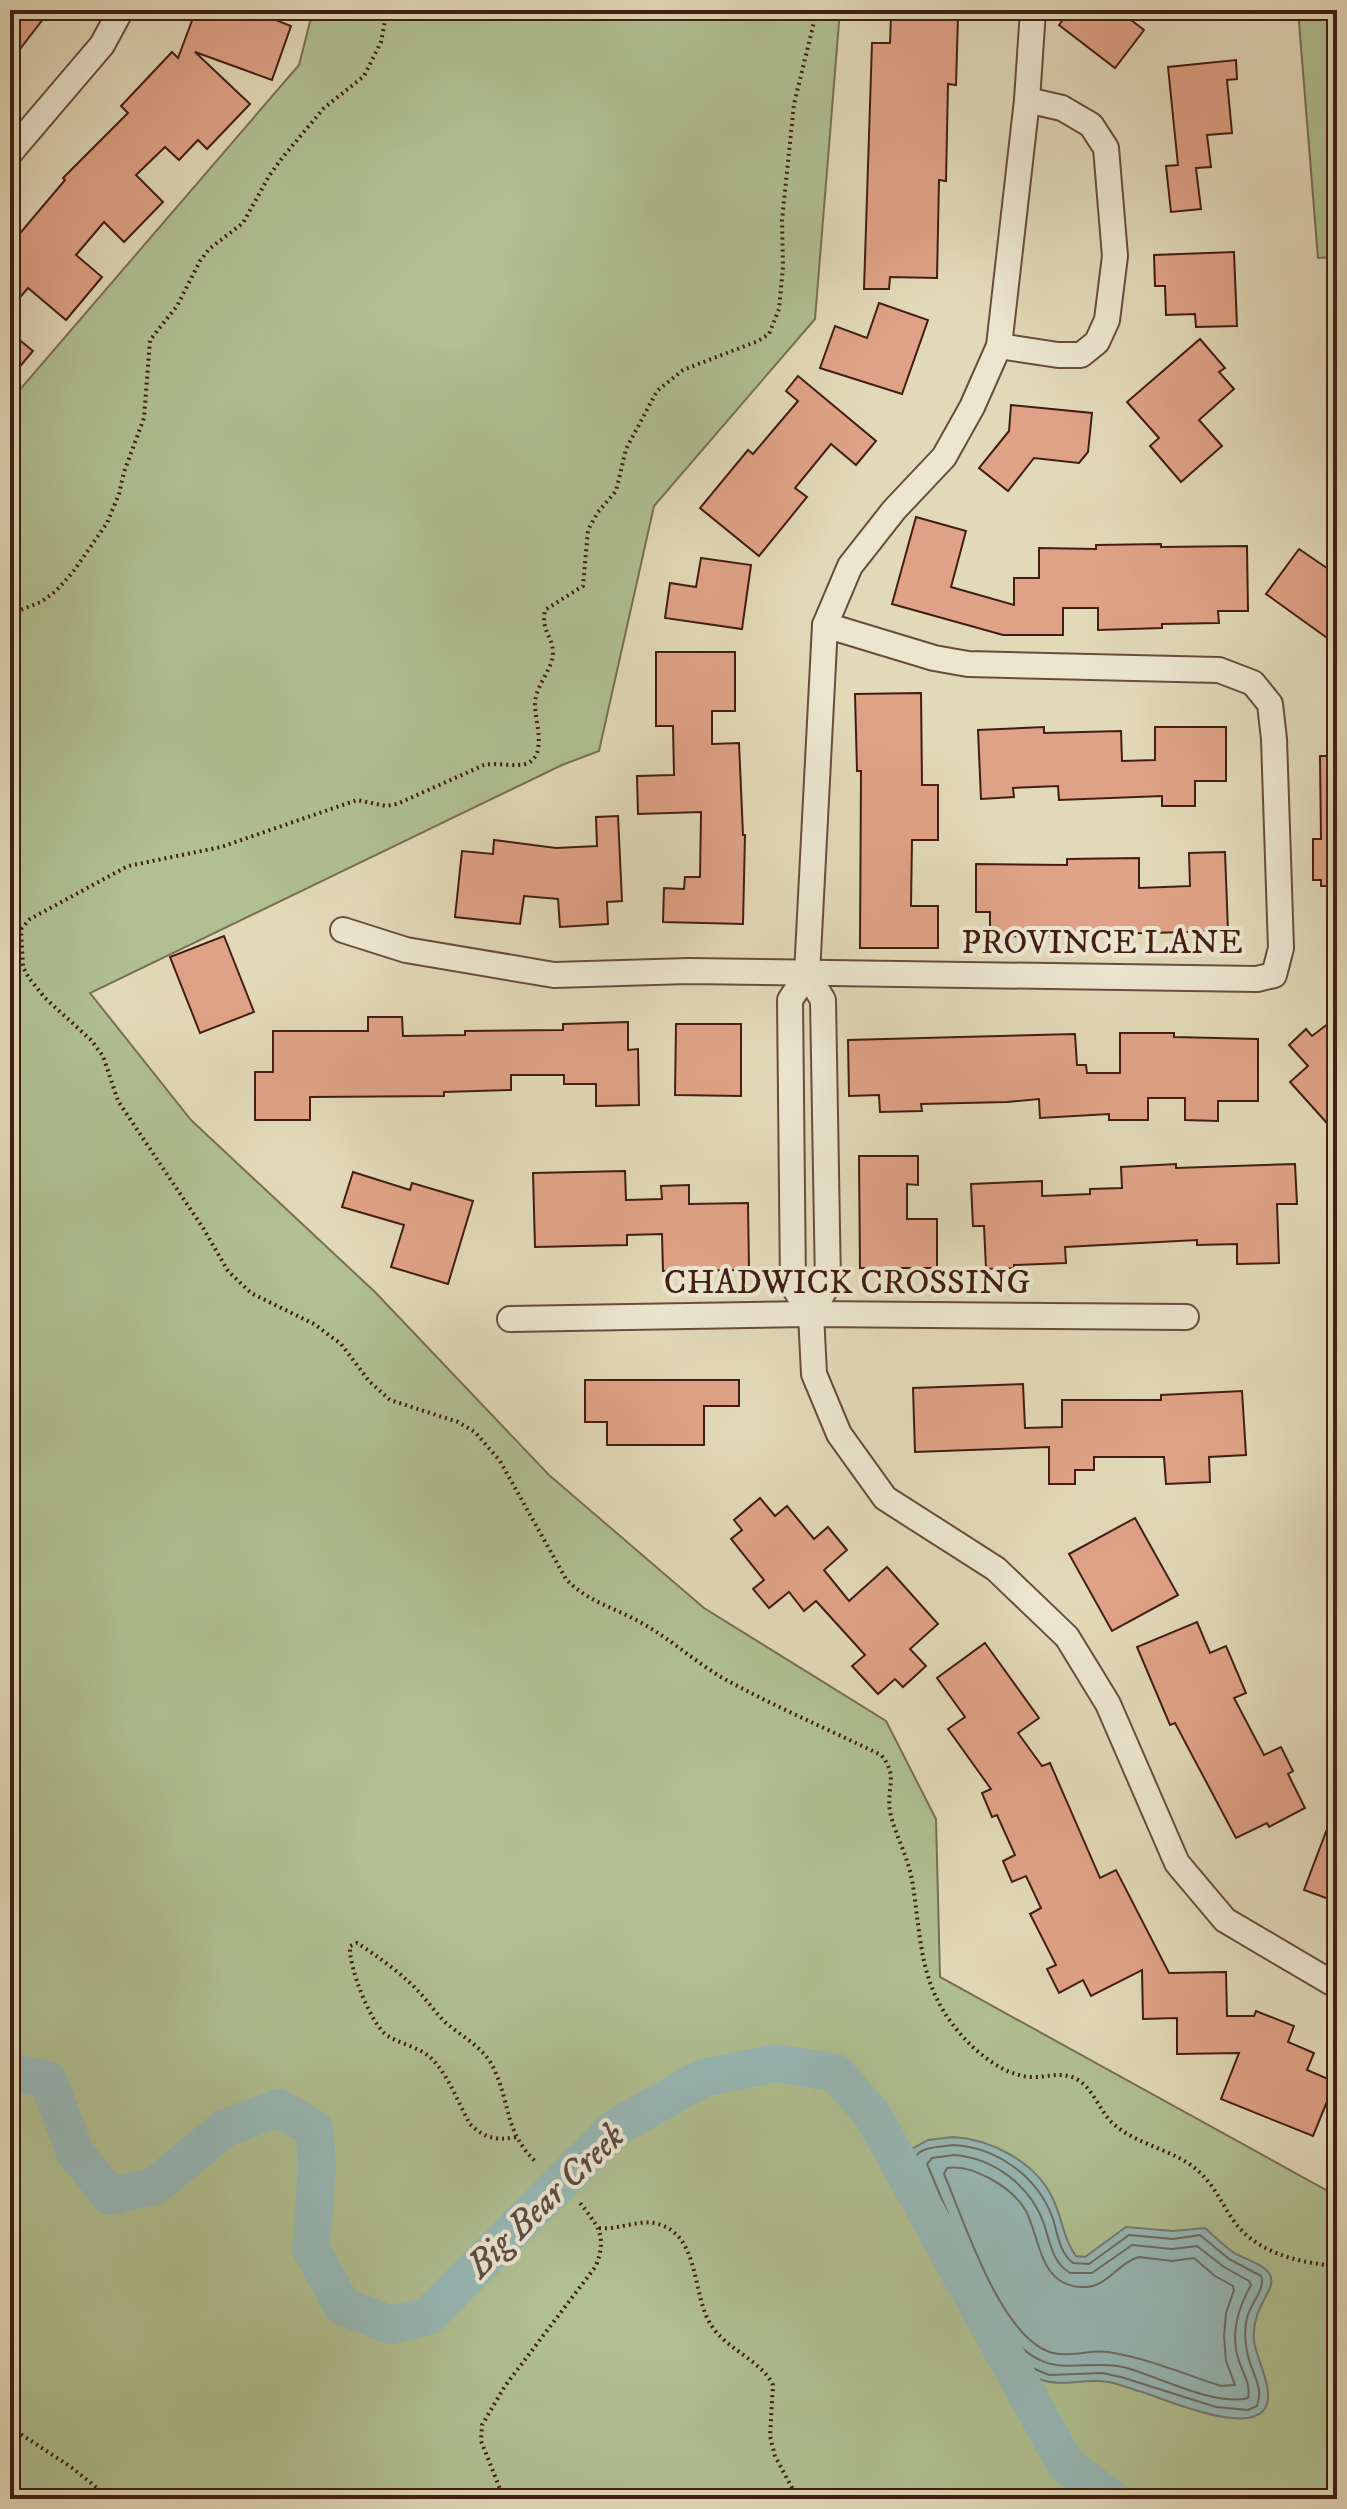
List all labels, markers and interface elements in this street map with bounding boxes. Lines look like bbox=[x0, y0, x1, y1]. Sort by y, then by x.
street label: PROVINCE LANE bbox=[961, 922, 1243, 964]
street label: CHADWICK CROSSING bbox=[664, 1262, 1030, 1304]
water label: Big Bear Creek bbox=[456, 2114, 635, 2289]

